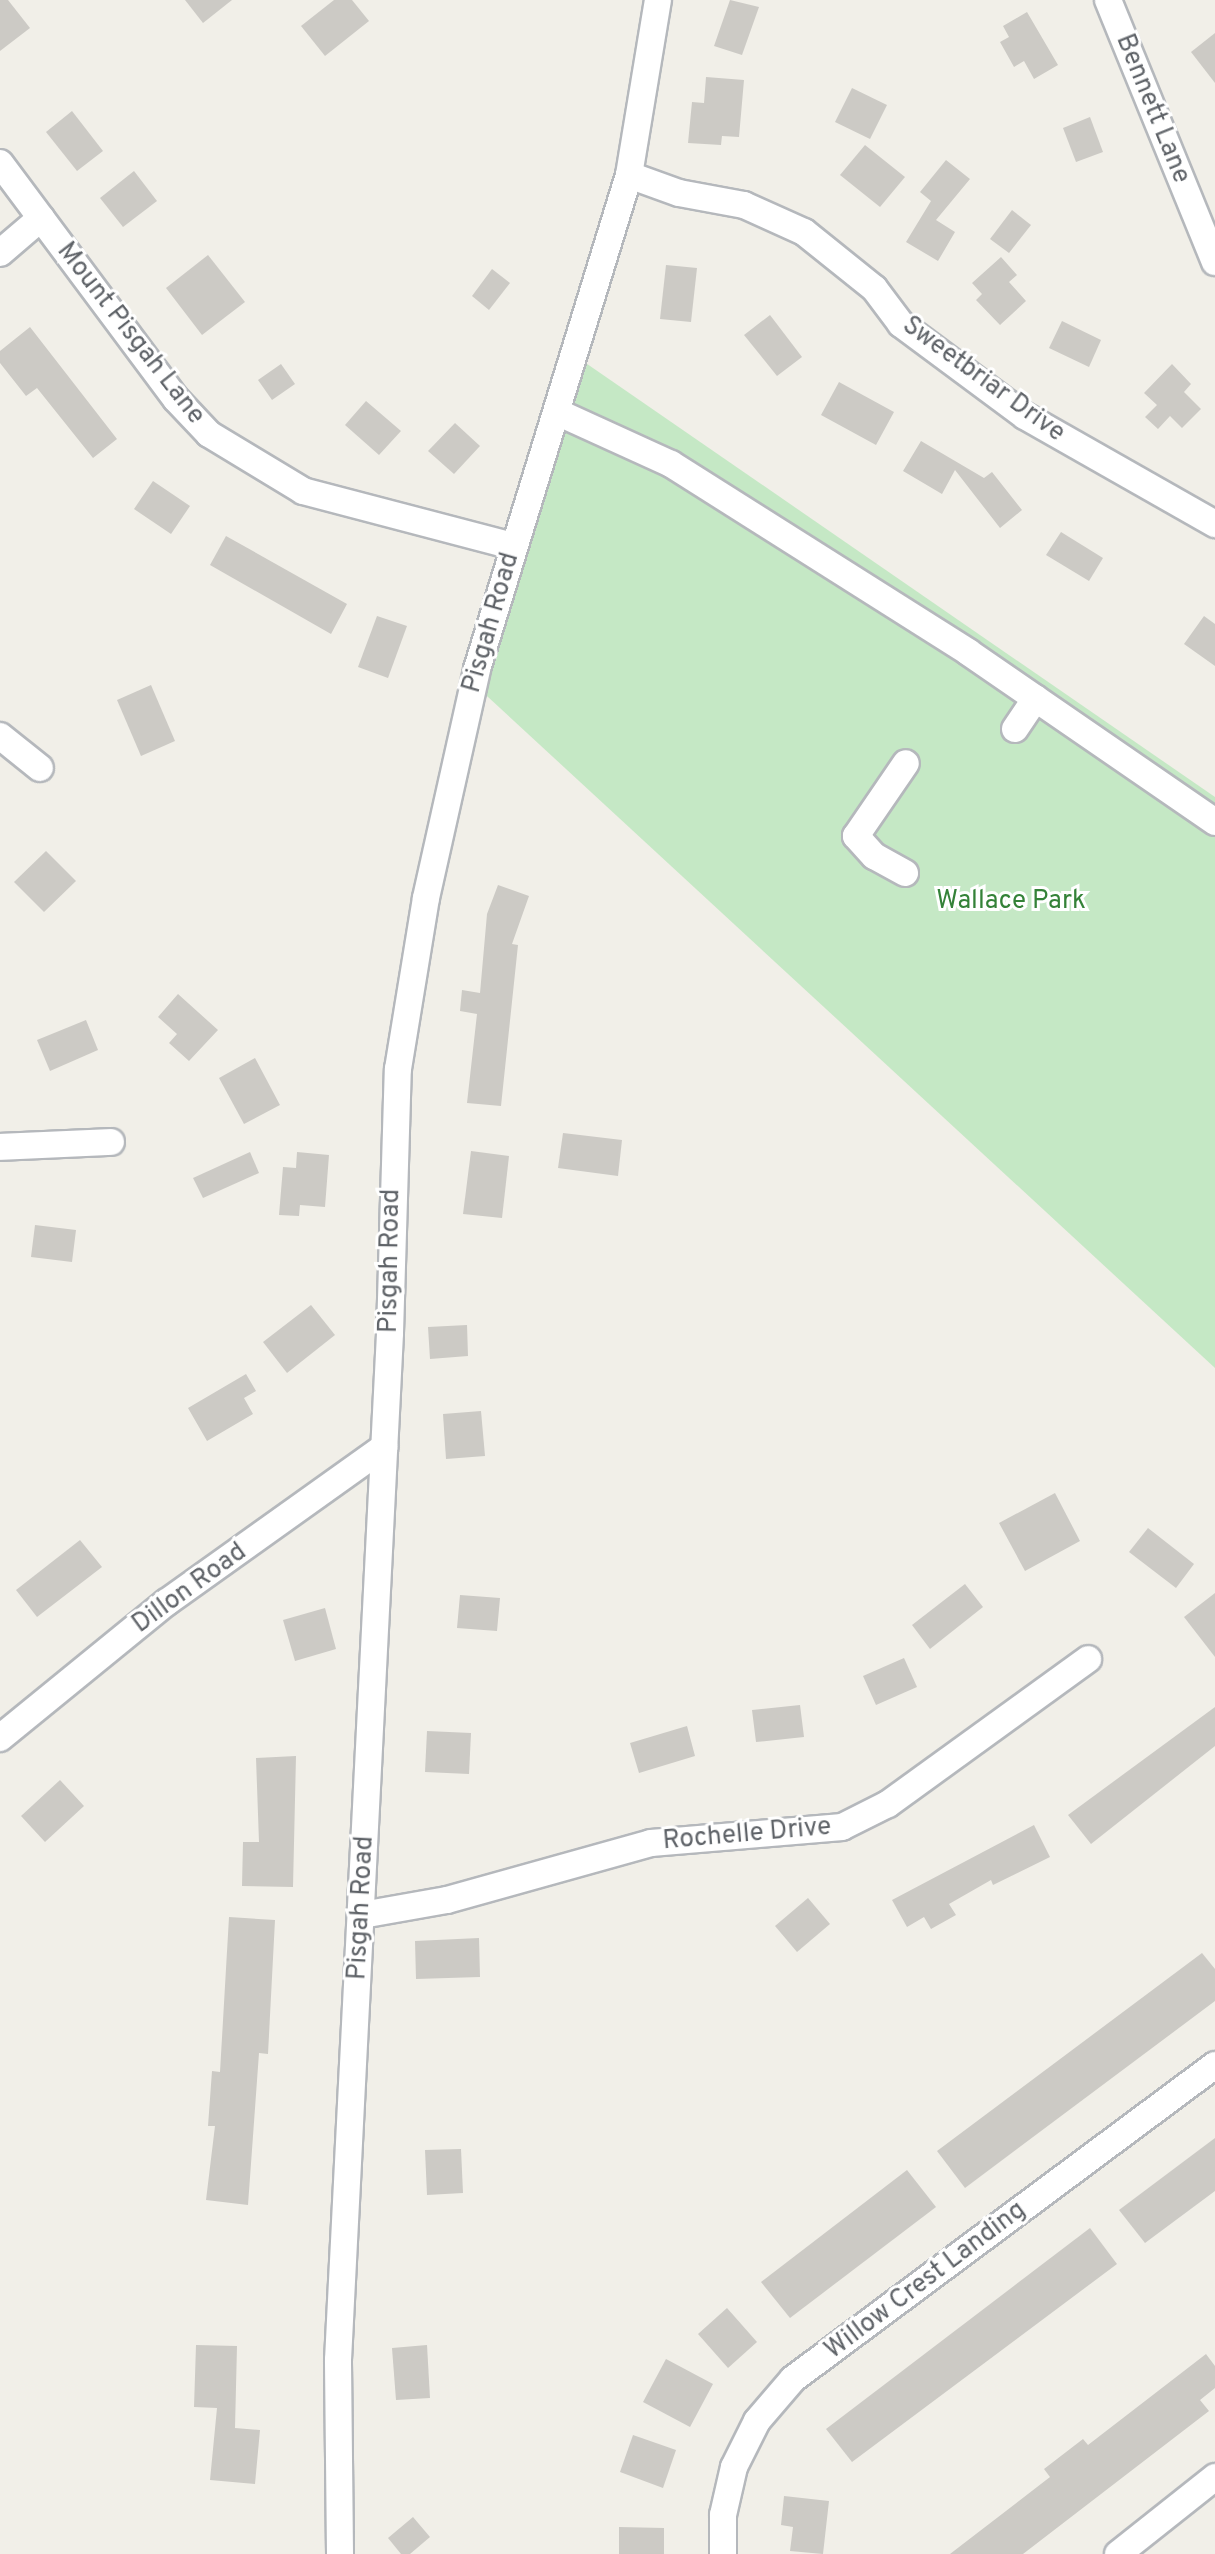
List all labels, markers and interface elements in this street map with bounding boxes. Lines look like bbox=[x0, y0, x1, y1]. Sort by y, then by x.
street label: Bennett Lane bbox=[1108, 30, 1196, 188]
street label: Mount Pisgah Lane bbox=[49, 237, 211, 431]
street label: Sweetbriar Drive bbox=[896, 311, 1070, 449]
street label: Pisgah Road bbox=[457, 549, 527, 697]
park label: Wallace Park bbox=[936, 886, 1086, 918]
street label: Pisgah Road bbox=[374, 1189, 408, 1333]
street label: Dillon Road bbox=[127, 1537, 253, 1641]
street label: Rochelle Drive bbox=[662, 1812, 832, 1858]
street label: Pisgah Road bbox=[343, 1835, 381, 1981]
street label: Willow Crest Landing bbox=[819, 2195, 1033, 2367]

